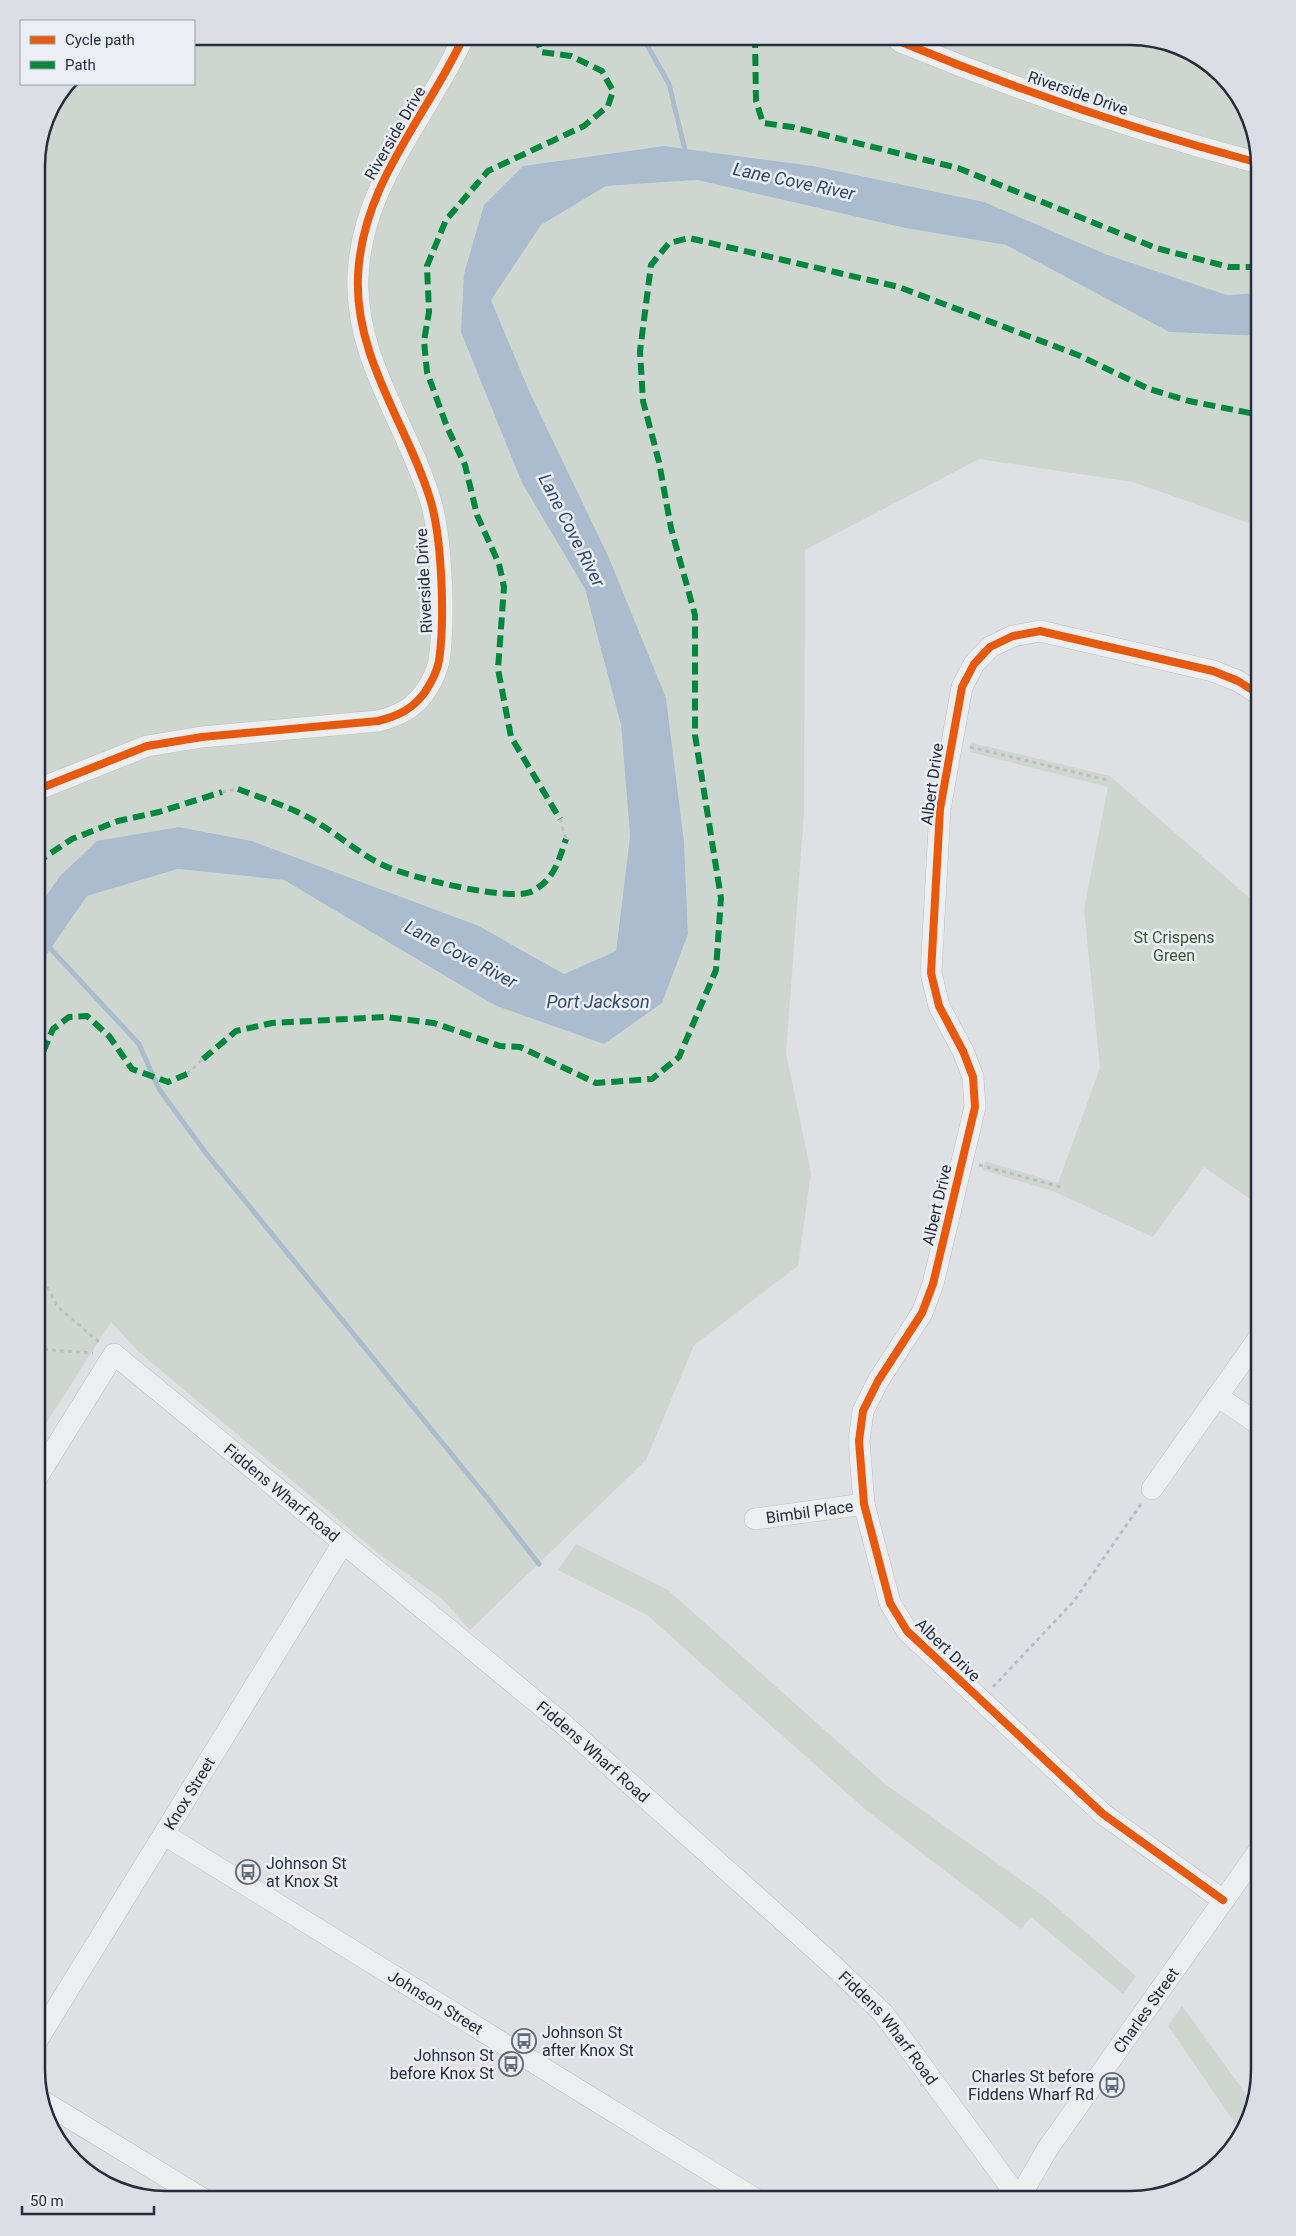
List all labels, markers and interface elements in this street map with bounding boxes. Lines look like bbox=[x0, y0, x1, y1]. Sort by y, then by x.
legend bbox=[20, 20, 195, 85]
text: Cycle path bbox=[65, 31, 135, 49]
text: Path bbox=[65, 56, 96, 74]
street label: Riverside Drive bbox=[1025, 67, 1131, 119]
street label: Riverside Drive bbox=[361, 83, 429, 183]
water label: Lane Cove River bbox=[731, 158, 858, 204]
water label: Lane Cove River bbox=[535, 470, 610, 591]
street label: Riverside Drive bbox=[412, 528, 436, 634]
street label: Albert Drive bbox=[917, 742, 947, 826]
water label: Lane Cove River bbox=[401, 916, 522, 993]
park label: St Crispens Green bbox=[1133, 928, 1215, 965]
water label: Port Jackson bbox=[546, 991, 650, 1012]
street label: Albert Drive bbox=[918, 1163, 956, 1247]
street label: Fiddens Wharf Road bbox=[220, 1439, 344, 1545]
street label: Bimbil Place bbox=[765, 1496, 854, 1527]
street label: Albert Drive bbox=[912, 1614, 984, 1686]
street label: Fiddens Wharf Road bbox=[533, 1697, 653, 1806]
street label: Knox Street bbox=[159, 1753, 219, 1833]
place label: Johnson St at Knox St bbox=[266, 1854, 347, 1891]
bus stop icon: Johnson St at Knox St bbox=[235, 1859, 261, 1885]
street label: Charles Street bbox=[1109, 1964, 1182, 2057]
street label: Johnson Street bbox=[385, 1965, 487, 2038]
street label: Fiddens Wharf Road bbox=[835, 1967, 942, 2088]
place label: Johnson St after Knox St bbox=[542, 2023, 634, 2060]
bus stop icon: Johnson St after Knox St bbox=[511, 2028, 537, 2054]
place label: Johnson St before Knox St bbox=[390, 2046, 494, 2083]
bus stop icon: Johnson St before Knox St bbox=[498, 2051, 524, 2077]
place label: Charles St before Fiddens Wharf Rd bbox=[968, 2067, 1094, 2104]
bus stop icon: Charles St before Fiddens Wharf Rd bbox=[1099, 2072, 1125, 2098]
scale bar bbox=[22, 2184, 155, 2216]
text: 50 m bbox=[30, 2192, 64, 2210]

